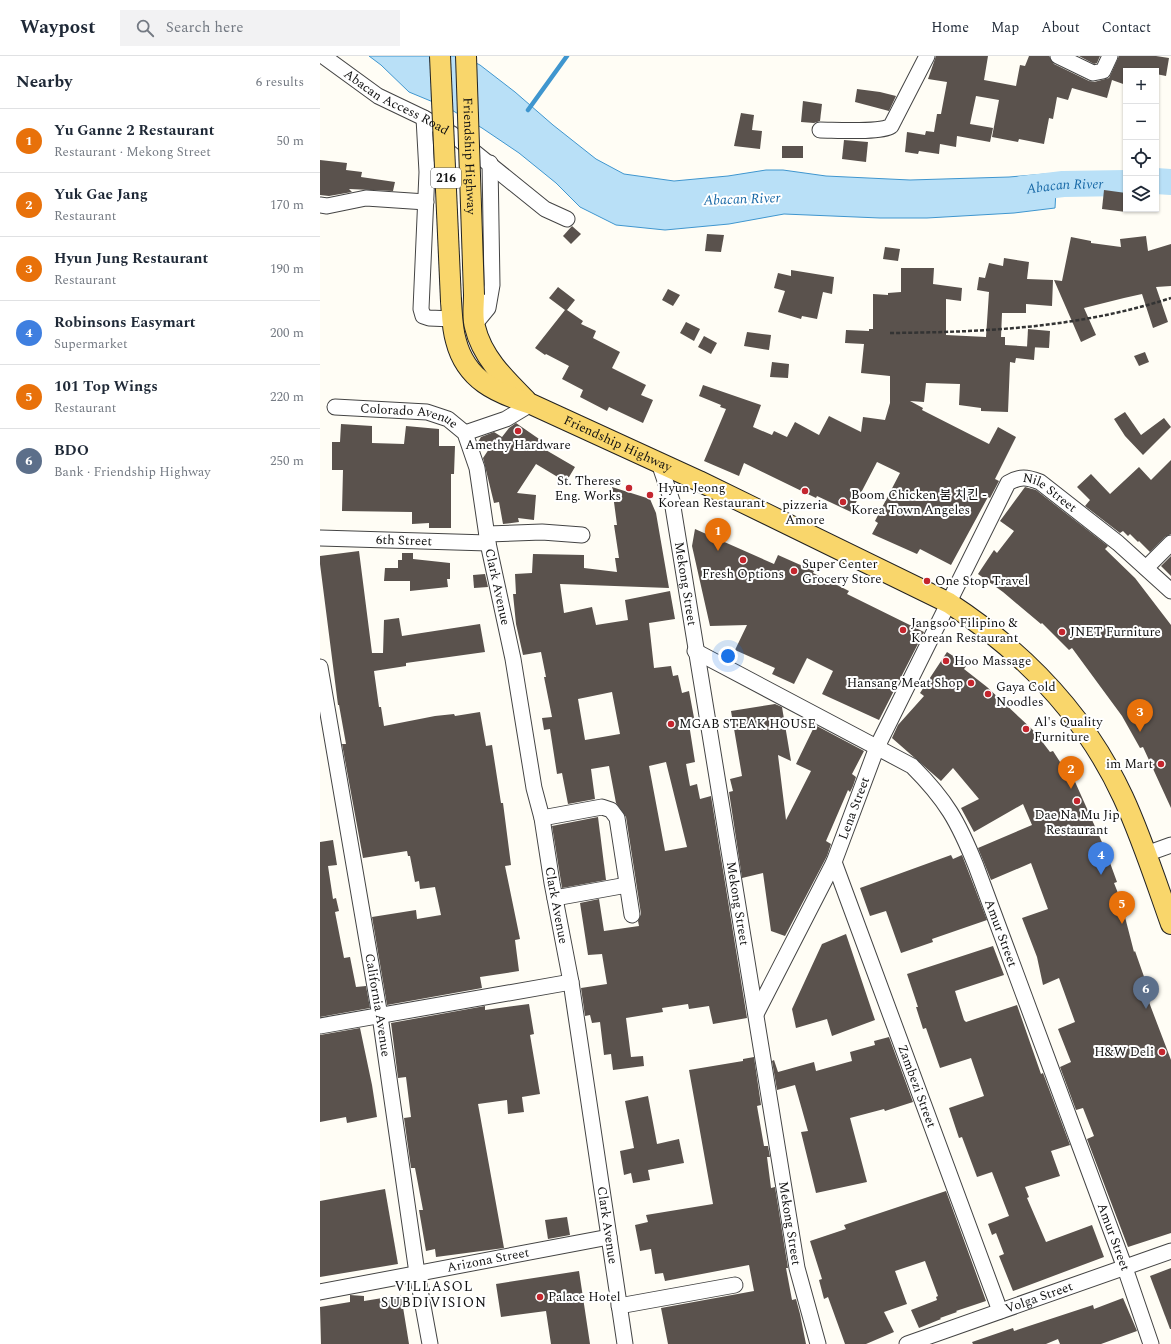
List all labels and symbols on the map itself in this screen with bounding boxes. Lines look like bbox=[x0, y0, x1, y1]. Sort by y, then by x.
street label: Abacan Access Road bbox=[340, 64, 453, 140]
street label: Friendship Highway bbox=[457, 97, 481, 216]
road number: 216 bbox=[431, 168, 461, 188]
water label: Abacan River bbox=[1024, 173, 1104, 199]
water label: Abacan River bbox=[702, 187, 781, 211]
street label: Colorado Avenue bbox=[360, 398, 462, 433]
street label: Friendship Highway bbox=[560, 410, 676, 478]
marker: Amethy Hardware bbox=[513, 426, 523, 436]
place label: Amethy Hardware bbox=[465, 435, 571, 455]
street label: Nile Street bbox=[1021, 468, 1081, 517]
place label: St. Therese Eng. Works bbox=[555, 471, 621, 506]
place label: Hyun Jeong Korean Restaurant bbox=[658, 478, 766, 513]
marker: St. Therese Eng. Works bbox=[624, 483, 634, 493]
place label: Boom Chicken 붐 치킨 - Korea Town Angeles bbox=[851, 485, 987, 520]
marker: pizzeria Amore bbox=[800, 486, 810, 496]
marker: Hyun Jeong Korean Restaurant bbox=[645, 490, 655, 500]
place label: pizzeria Amore bbox=[782, 495, 828, 530]
marker: Boom Chicken 붐 치킨 - Korea Town Angeles bbox=[838, 497, 848, 507]
pin: 1 bbox=[705, 518, 731, 551]
street label: 6th Street bbox=[376, 530, 433, 551]
street label: Mekong Street bbox=[669, 540, 702, 628]
street label: Clark Avenue bbox=[479, 547, 515, 627]
place label: Super Center Grocery Store bbox=[802, 554, 882, 589]
marker: Fresh Options bbox=[738, 555, 748, 565]
place label: Fresh Options bbox=[702, 564, 784, 584]
marker: Super Center Grocery Store bbox=[789, 566, 799, 576]
place label: One Stop Travel bbox=[935, 571, 1028, 591]
marker: One Stop Travel bbox=[922, 576, 932, 586]
place label: Jangsoo Filipino & Korean Restaurant bbox=[911, 613, 1019, 648]
place label: JNET Furniture bbox=[1070, 622, 1161, 642]
marker: Jangsoo Filipino & Korean Restaurant bbox=[898, 625, 908, 635]
marker: JNET Furniture bbox=[1057, 627, 1067, 637]
your location bbox=[718, 646, 738, 666]
place label: Hoo Massage bbox=[954, 651, 1031, 671]
marker: Hoo Massage bbox=[941, 656, 951, 666]
place label: Hansang Meat Shop bbox=[847, 673, 963, 693]
place label: Gaya Cold Noodles bbox=[996, 677, 1056, 712]
marker: Hansang Meat Shop bbox=[966, 678, 976, 688]
marker: Gaya Cold Noodles bbox=[983, 689, 993, 699]
pin: 3 bbox=[1127, 699, 1153, 732]
place label: Al's Quality Furniture bbox=[1034, 712, 1103, 747]
place label: MGAB STEAK HOUSE bbox=[679, 714, 816, 734]
marker: MGAB STEAK HOUSE bbox=[666, 719, 676, 729]
marker: Al's Quality Furniture bbox=[1021, 724, 1031, 734]
place label: im Mart bbox=[1106, 754, 1153, 774]
pin: 2 bbox=[1058, 756, 1084, 789]
marker: im Mart bbox=[1156, 759, 1166, 769]
street label: Lena Street bbox=[833, 774, 875, 843]
marker: Dae Na Mu Jip Restaurant bbox=[1072, 796, 1082, 806]
place label: Dae Na Mu Jip Restaurant bbox=[1034, 805, 1120, 840]
pin: 4 bbox=[1088, 842, 1114, 875]
street label: Mekong Street bbox=[721, 860, 754, 947]
street label: Clark Avenue bbox=[540, 865, 573, 946]
pin: 5 bbox=[1109, 891, 1135, 924]
street label: Amur Street bbox=[979, 896, 1023, 970]
street label: California Avenue bbox=[359, 952, 396, 1058]
pin: 6 bbox=[1133, 976, 1159, 1009]
street label: Zambezi Street bbox=[892, 1042, 942, 1131]
place label: H&W Deli bbox=[1094, 1042, 1154, 1062]
marker: H&W Deli bbox=[1157, 1047, 1167, 1057]
street label: Mekong Street bbox=[773, 1180, 806, 1267]
street label: Clark Avenue bbox=[592, 1185, 623, 1265]
street label: Amur Street bbox=[1092, 1200, 1135, 1274]
street label: Arizona Street bbox=[445, 1242, 531, 1278]
district label: VILLASOL SUBDIVISION bbox=[381, 1276, 487, 1313]
street label: Volga Street bbox=[1002, 1276, 1076, 1319]
place label: Palace Hotel bbox=[548, 1287, 621, 1307]
marker: Palace Hotel bbox=[535, 1292, 545, 1302]

